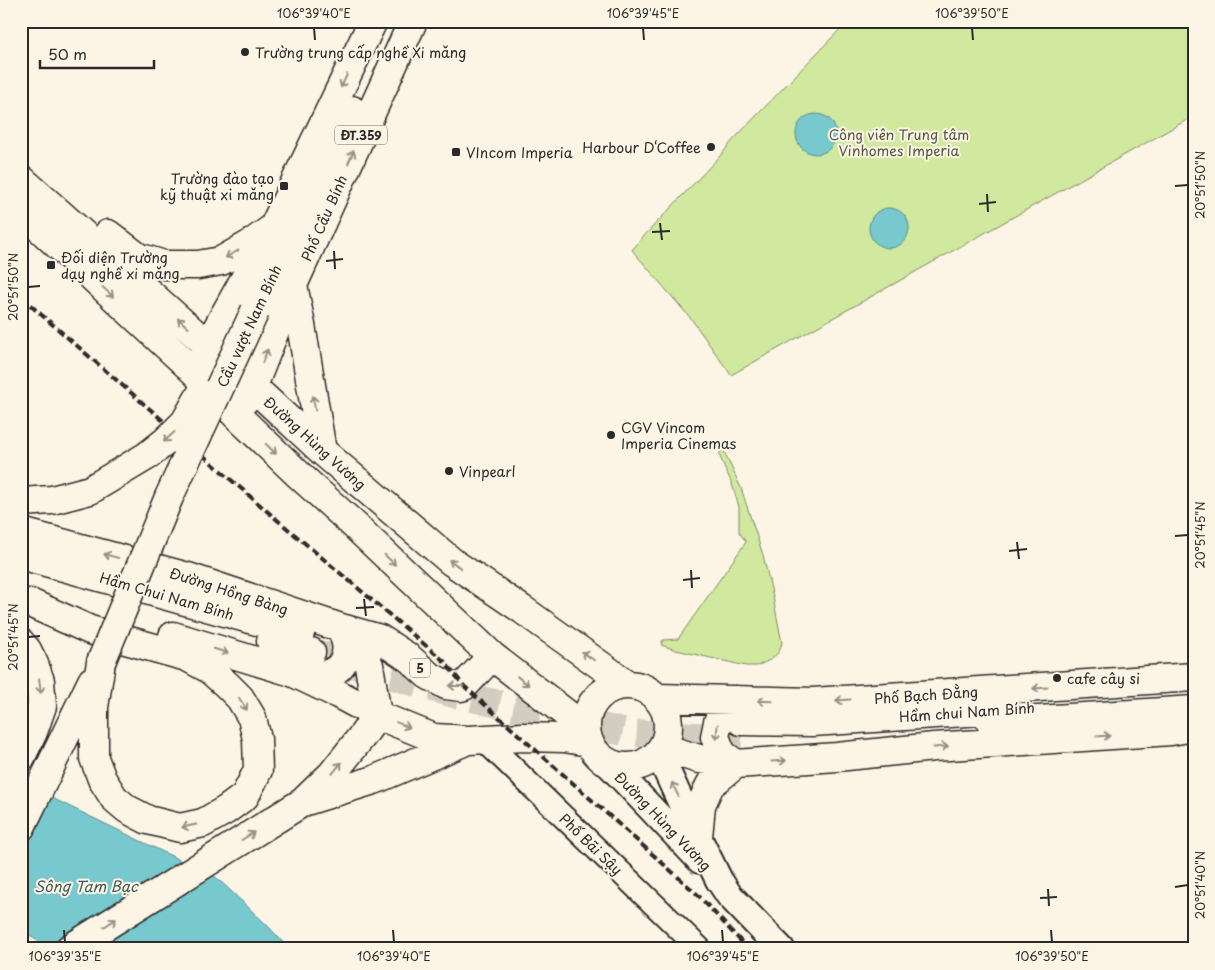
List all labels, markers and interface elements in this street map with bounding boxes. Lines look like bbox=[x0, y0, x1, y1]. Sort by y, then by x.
text: 106°39'40"E bbox=[277, 4, 351, 22]
text: 106°39'45"E bbox=[607, 4, 679, 22]
text: 106°39'50"E bbox=[935, 4, 1009, 22]
scale bar bbox=[40, 38, 154, 70]
text: 50 m bbox=[48, 42, 87, 65]
place label: Trường trung cấp nghề Xi măng bbox=[255, 42, 466, 63]
marker: Trường trung cấp nghề Xi măng bbox=[239, 46, 251, 58]
one-way arrow bbox=[339, 73, 348, 88]
park label: Công viên Trung tâm Vinhomes Imperia bbox=[829, 124, 969, 161]
road number: ĐT.359 bbox=[335, 126, 387, 144]
place label: Harbour D‘Coffee bbox=[582, 137, 701, 158]
marker: Harbour D‘Coffee bbox=[705, 141, 717, 153]
place label: VIncom Imperia bbox=[466, 142, 573, 163]
marker: VIncom Imperia bbox=[450, 146, 462, 158]
one-way arrow bbox=[346, 150, 356, 165]
text: 20°51'50"N bbox=[1191, 151, 1209, 219]
place label: Trường đào tạo kỹ thuật xi măng bbox=[160, 168, 274, 205]
street label: Phố Cầu Bính bbox=[296, 172, 352, 264]
marker: Trường đào tạo kỹ thuật xi măng bbox=[278, 180, 290, 192]
place label: Đối diện Trường dạy nghề xi măng bbox=[61, 247, 180, 284]
one-way arrow bbox=[226, 250, 240, 260]
text: 20°51'50"N bbox=[4, 253, 22, 321]
marker: Đối diện Trường dạy nghề xi măng bbox=[45, 259, 57, 271]
street label: Cầu vượt Nam Bính bbox=[211, 261, 287, 391]
one-way arrow bbox=[102, 286, 114, 298]
one-way arrow bbox=[177, 317, 190, 329]
one-way arrow bbox=[260, 349, 270, 364]
street label: Đường Hùng Vương bbox=[259, 391, 371, 495]
one-way arrow bbox=[309, 395, 319, 411]
place label: CGV Vincom Imperia Cinemas bbox=[621, 417, 736, 454]
marker: CGV Vincom Imperia Cinemas bbox=[605, 429, 617, 441]
one-way arrow bbox=[163, 431, 176, 443]
one-way arrow bbox=[265, 443, 278, 455]
place label: Vinpearl bbox=[459, 461, 516, 482]
marker: Vinpearl bbox=[443, 465, 455, 477]
text: 20°51'45"N bbox=[1191, 501, 1209, 569]
one-way arrow bbox=[103, 551, 119, 560]
one-way arrow bbox=[384, 553, 396, 565]
one-way arrow bbox=[448, 559, 462, 569]
street label: Đường Hồng Bàng bbox=[167, 562, 291, 620]
street label: Hầm Chui Nam Bính bbox=[97, 567, 237, 625]
text: 20°51'45"N bbox=[4, 603, 22, 671]
one-way arrow bbox=[212, 646, 228, 656]
one-way arrow bbox=[582, 651, 595, 662]
road number: 5 bbox=[410, 658, 430, 678]
place label: cafe cây si bbox=[1067, 668, 1140, 689]
marker: cafe cây si bbox=[1051, 672, 1063, 684]
one-way arrow bbox=[516, 675, 529, 686]
one-way arrow bbox=[35, 678, 45, 694]
one-way arrow bbox=[449, 681, 465, 691]
street label: Phố Bạch Đằng bbox=[873, 681, 979, 709]
one-way arrow bbox=[1033, 683, 1049, 692]
one-way arrow bbox=[757, 696, 773, 706]
one-way arrow bbox=[836, 696, 852, 705]
one-way arrow bbox=[238, 697, 248, 711]
street label: Hầm chui Nam Bính bbox=[898, 697, 1036, 727]
one-way arrow bbox=[395, 721, 410, 730]
one-way arrow bbox=[713, 724, 722, 740]
one-way arrow bbox=[1095, 731, 1111, 740]
one-way arrow bbox=[933, 742, 949, 751]
one-way arrow bbox=[771, 757, 787, 766]
one-way arrow bbox=[332, 761, 343, 774]
street label: Đường Hùng Vương bbox=[610, 767, 716, 875]
one-way arrow bbox=[669, 782, 679, 797]
street label: Phố Bãi Sậy bbox=[555, 808, 627, 880]
one-way arrow bbox=[181, 822, 197, 831]
one-way arrow bbox=[241, 831, 255, 842]
text: 20°51'40"N bbox=[1191, 851, 1209, 919]
water label: Sông Tam Bạc bbox=[34, 874, 139, 897]
one-way arrow bbox=[103, 917, 117, 927]
text: 106°39'35"E bbox=[29, 947, 101, 965]
text: 106°39'40"E bbox=[357, 947, 431, 965]
text: 106°39'45"E bbox=[687, 947, 759, 965]
text: 106°39'50"E bbox=[1015, 947, 1089, 965]

